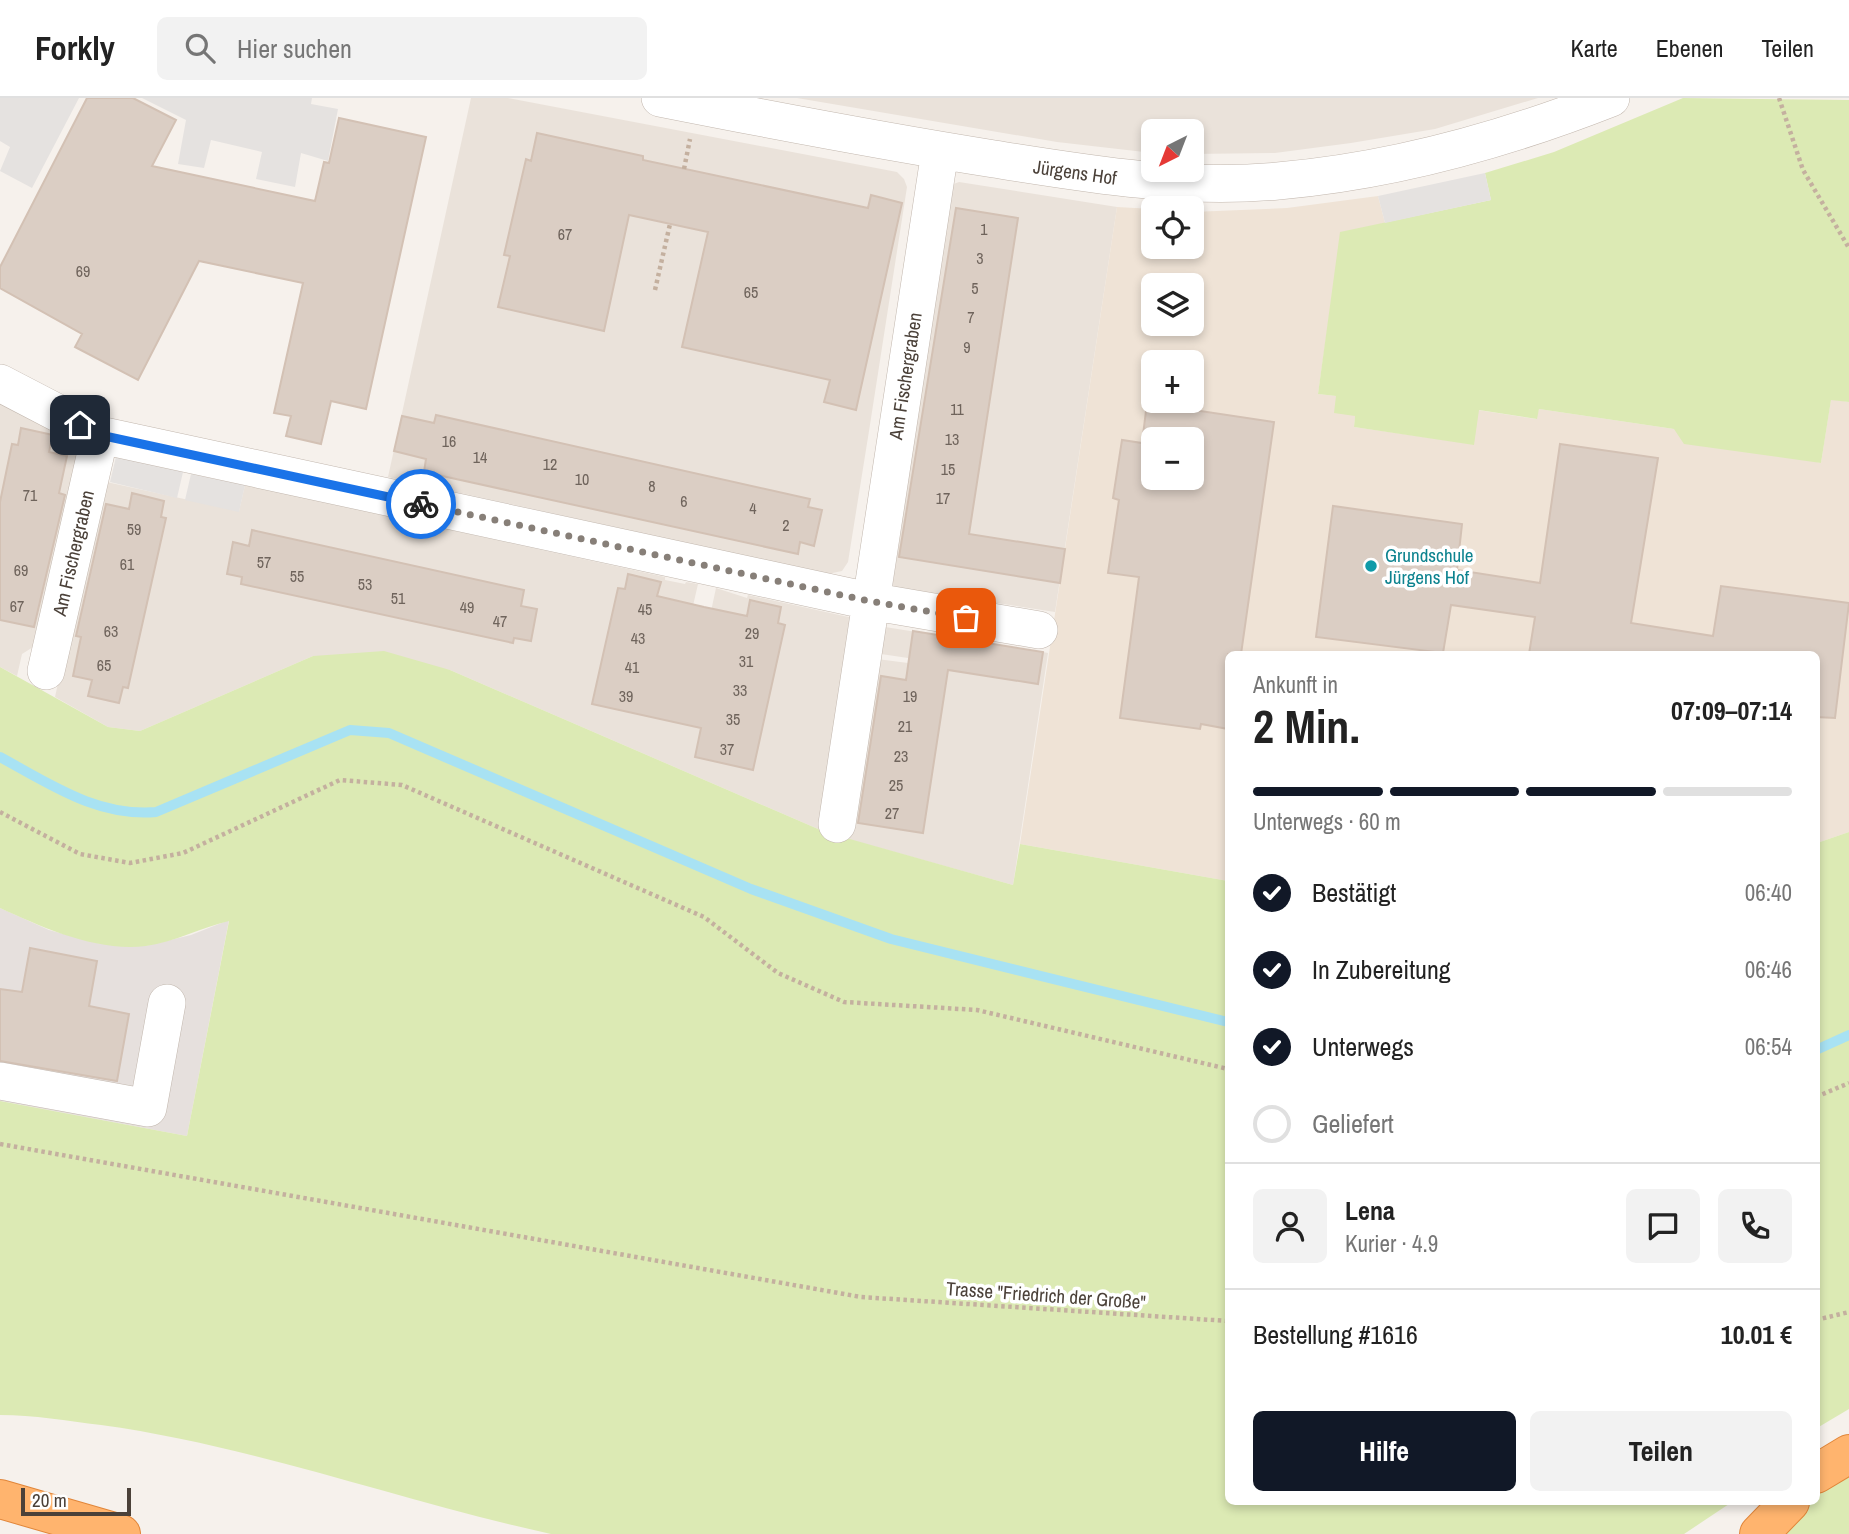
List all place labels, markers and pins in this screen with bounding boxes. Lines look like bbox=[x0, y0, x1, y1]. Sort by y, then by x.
pin bbox=[50, 395, 110, 455]
place label: Grundschule Jürgens Hof bbox=[1385, 542, 1473, 590]
marker: Grundschule Jürgens Hof bbox=[1363, 558, 1379, 574]
pin bbox=[936, 588, 996, 648]

